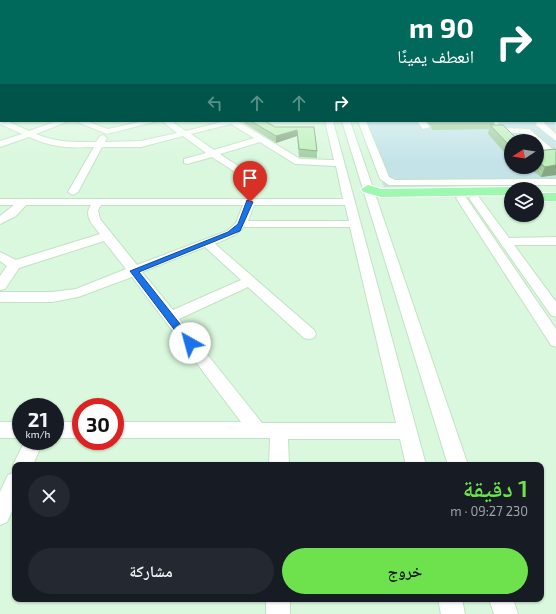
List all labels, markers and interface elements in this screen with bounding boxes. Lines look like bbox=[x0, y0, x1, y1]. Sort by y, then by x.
text: 90 m bbox=[409, 10, 474, 44]
icon: right bbox=[488, 16, 540, 68]
text: انعطف يمينًا bbox=[397, 45, 474, 67]
icon: left bbox=[204, 92, 226, 114]
icon: ahead bbox=[246, 92, 268, 114]
icon: ahead bbox=[288, 92, 310, 114]
icon: right bbox=[330, 92, 352, 114]
north arrow bbox=[504, 134, 544, 174]
map controls bbox=[504, 134, 544, 222]
pin bbox=[233, 161, 267, 202]
icon: arrive bbox=[239, 167, 261, 189]
button: layers bbox=[504, 182, 544, 222]
position arrow bbox=[169, 322, 211, 364]
speed limit sign: 30 bbox=[72, 398, 124, 450]
text: 21 bbox=[28, 407, 48, 431]
text: km/h bbox=[26, 428, 50, 440]
text: 1 دقيقة bbox=[463, 473, 528, 502]
button: close bbox=[28, 475, 70, 517]
text: 230 m · 09:27 bbox=[450, 503, 528, 519]
button: مشاركة bbox=[28, 548, 274, 594]
button: خروج bbox=[282, 548, 528, 594]

